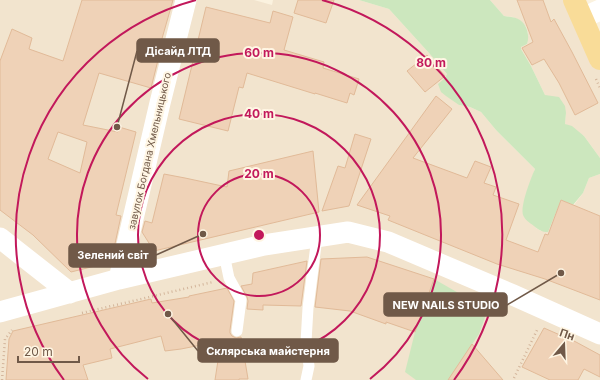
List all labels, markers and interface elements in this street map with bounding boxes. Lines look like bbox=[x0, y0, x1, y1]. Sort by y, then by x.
callout: Дісайд ЛТД bbox=[137, 39, 219, 62]
text: Дісайд ЛТД bbox=[145, 44, 211, 58]
text: 60 m bbox=[244, 45, 274, 60]
text: 80 m bbox=[416, 55, 446, 70]
street label: завулок Богдана Хмельницького bbox=[125, 71, 173, 231]
text: 40 m bbox=[244, 106, 274, 121]
text: 20 m bbox=[244, 166, 274, 181]
centre of rings bbox=[252, 228, 266, 242]
callout: Зелений світ bbox=[69, 244, 156, 267]
text: Зелений світ bbox=[77, 248, 149, 262]
callout: NEW NAILS STUDIO bbox=[384, 293, 507, 316]
text: NEW NAILS STUDIO bbox=[393, 298, 499, 312]
north arrow bbox=[544, 324, 584, 364]
text: Пн bbox=[558, 325, 577, 344]
scale bar bbox=[18, 338, 79, 364]
callout: Склярська майстерня bbox=[198, 339, 338, 362]
text: 20 m bbox=[24, 344, 53, 359]
text: Склярська майстерня bbox=[206, 344, 330, 358]

